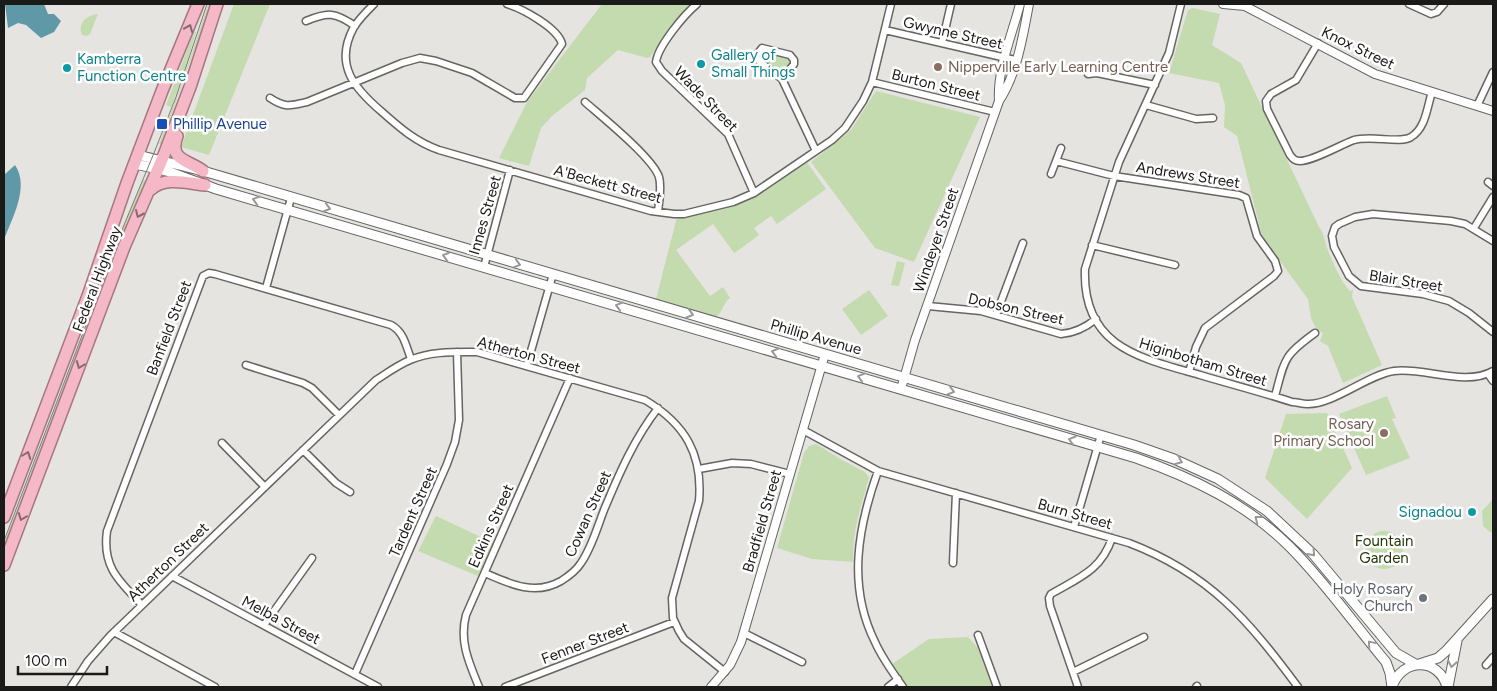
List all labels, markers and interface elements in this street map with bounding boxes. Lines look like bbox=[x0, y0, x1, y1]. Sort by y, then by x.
street label: Gwynne Street bbox=[901, 13, 1005, 53]
street label: Knox Street bbox=[1319, 23, 1398, 74]
one-way arrow bbox=[182, 24, 193, 33]
place label: Gallery of Small Things bbox=[711, 46, 795, 81]
place label: Kamberra Function Centre bbox=[77, 50, 186, 85]
marker: Gallery of Small Things bbox=[695, 58, 707, 70]
place label: Nipperville Early Learning Centre bbox=[948, 58, 1168, 76]
marker: Nipperville Early Learning Centre bbox=[932, 61, 944, 73]
marker: Kamberra Function Centre bbox=[61, 62, 73, 74]
street label: Wade Street bbox=[670, 62, 742, 136]
street label: Burton Street bbox=[890, 65, 983, 105]
place label: Phillip Avenue bbox=[173, 115, 267, 133]
marker: Phillip Avenue bbox=[155, 117, 169, 131]
street label: Andrews Street bbox=[1135, 158, 1241, 192]
street label: A'Beckett Street bbox=[552, 161, 664, 207]
street label: Innes Street bbox=[465, 173, 505, 257]
street label: Windeyer Street bbox=[910, 185, 962, 295]
one-way arrow bbox=[253, 196, 261, 206]
one-way arrow bbox=[323, 203, 331, 213]
one-way arrow bbox=[135, 209, 145, 218]
street label: Federal Highway bbox=[69, 224, 125, 334]
one-way arrow bbox=[442, 251, 450, 261]
one-way arrow bbox=[512, 258, 521, 268]
street label: Blair Street bbox=[1368, 266, 1444, 296]
street label: Banfield Street bbox=[143, 278, 195, 378]
street label: Dobson Street bbox=[966, 289, 1066, 329]
one-way arrow bbox=[614, 301, 623, 312]
one-way arrow bbox=[685, 309, 693, 319]
street label: Phillip Avenue bbox=[768, 315, 864, 359]
street label: Atherton Street bbox=[476, 333, 583, 377]
street label: Higinbotham Street bbox=[1137, 334, 1270, 390]
one-way arrow bbox=[771, 347, 779, 357]
one-way arrow bbox=[75, 360, 86, 369]
one-way arrow bbox=[857, 372, 866, 383]
one-way arrow bbox=[947, 386, 955, 396]
place label: Rosary Primary School bbox=[1273, 415, 1374, 450]
marker: Rosary Primary School bbox=[1378, 427, 1390, 439]
one-way arrow bbox=[1068, 435, 1077, 445]
one-way arrow bbox=[21, 451, 31, 459]
one-way arrow bbox=[1174, 455, 1183, 466]
street label: Tardent Street bbox=[385, 464, 441, 560]
street label: Bradfield Street bbox=[739, 467, 785, 574]
street label: Cowan Street bbox=[561, 468, 615, 560]
street label: Edkins Street bbox=[465, 481, 518, 571]
street label: Burn Street bbox=[1036, 495, 1115, 533]
place label: Signadou bbox=[1399, 503, 1462, 521]
marker: Signadou bbox=[1466, 506, 1478, 518]
one-way arrow bbox=[18, 512, 28, 521]
one-way arrow bbox=[1255, 517, 1264, 525]
street label: Atherton Street bbox=[124, 519, 213, 605]
park label: Fountain Garden bbox=[1355, 532, 1413, 567]
one-way arrow bbox=[1306, 547, 1315, 556]
place label: Holy Rosary Church bbox=[1332, 580, 1413, 615]
street label: Melba Street bbox=[239, 592, 324, 648]
marker: Holy Rosary Church bbox=[1417, 592, 1429, 604]
street label: Fenner Street bbox=[539, 618, 631, 668]
one-way arrow bbox=[1368, 641, 1376, 650]
scale bar bbox=[18, 644, 106, 676]
text: 100 m bbox=[25, 652, 67, 670]
one-way arrow bbox=[1448, 660, 1458, 668]

